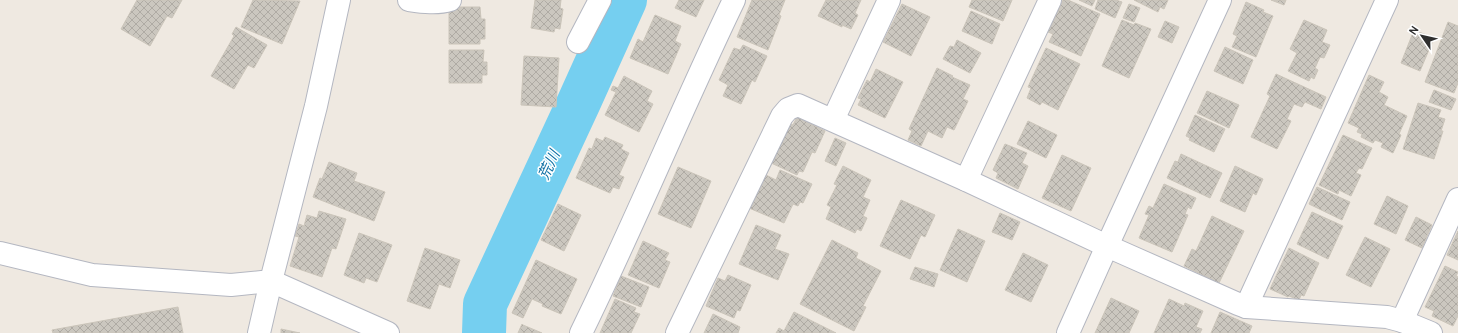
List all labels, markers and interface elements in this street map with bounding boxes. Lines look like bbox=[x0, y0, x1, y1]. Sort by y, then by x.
north arrow bbox=[1402, 16, 1442, 56]
text: N bbox=[1406, 23, 1422, 38]
water label: 荒川 bbox=[535, 146, 564, 182]

